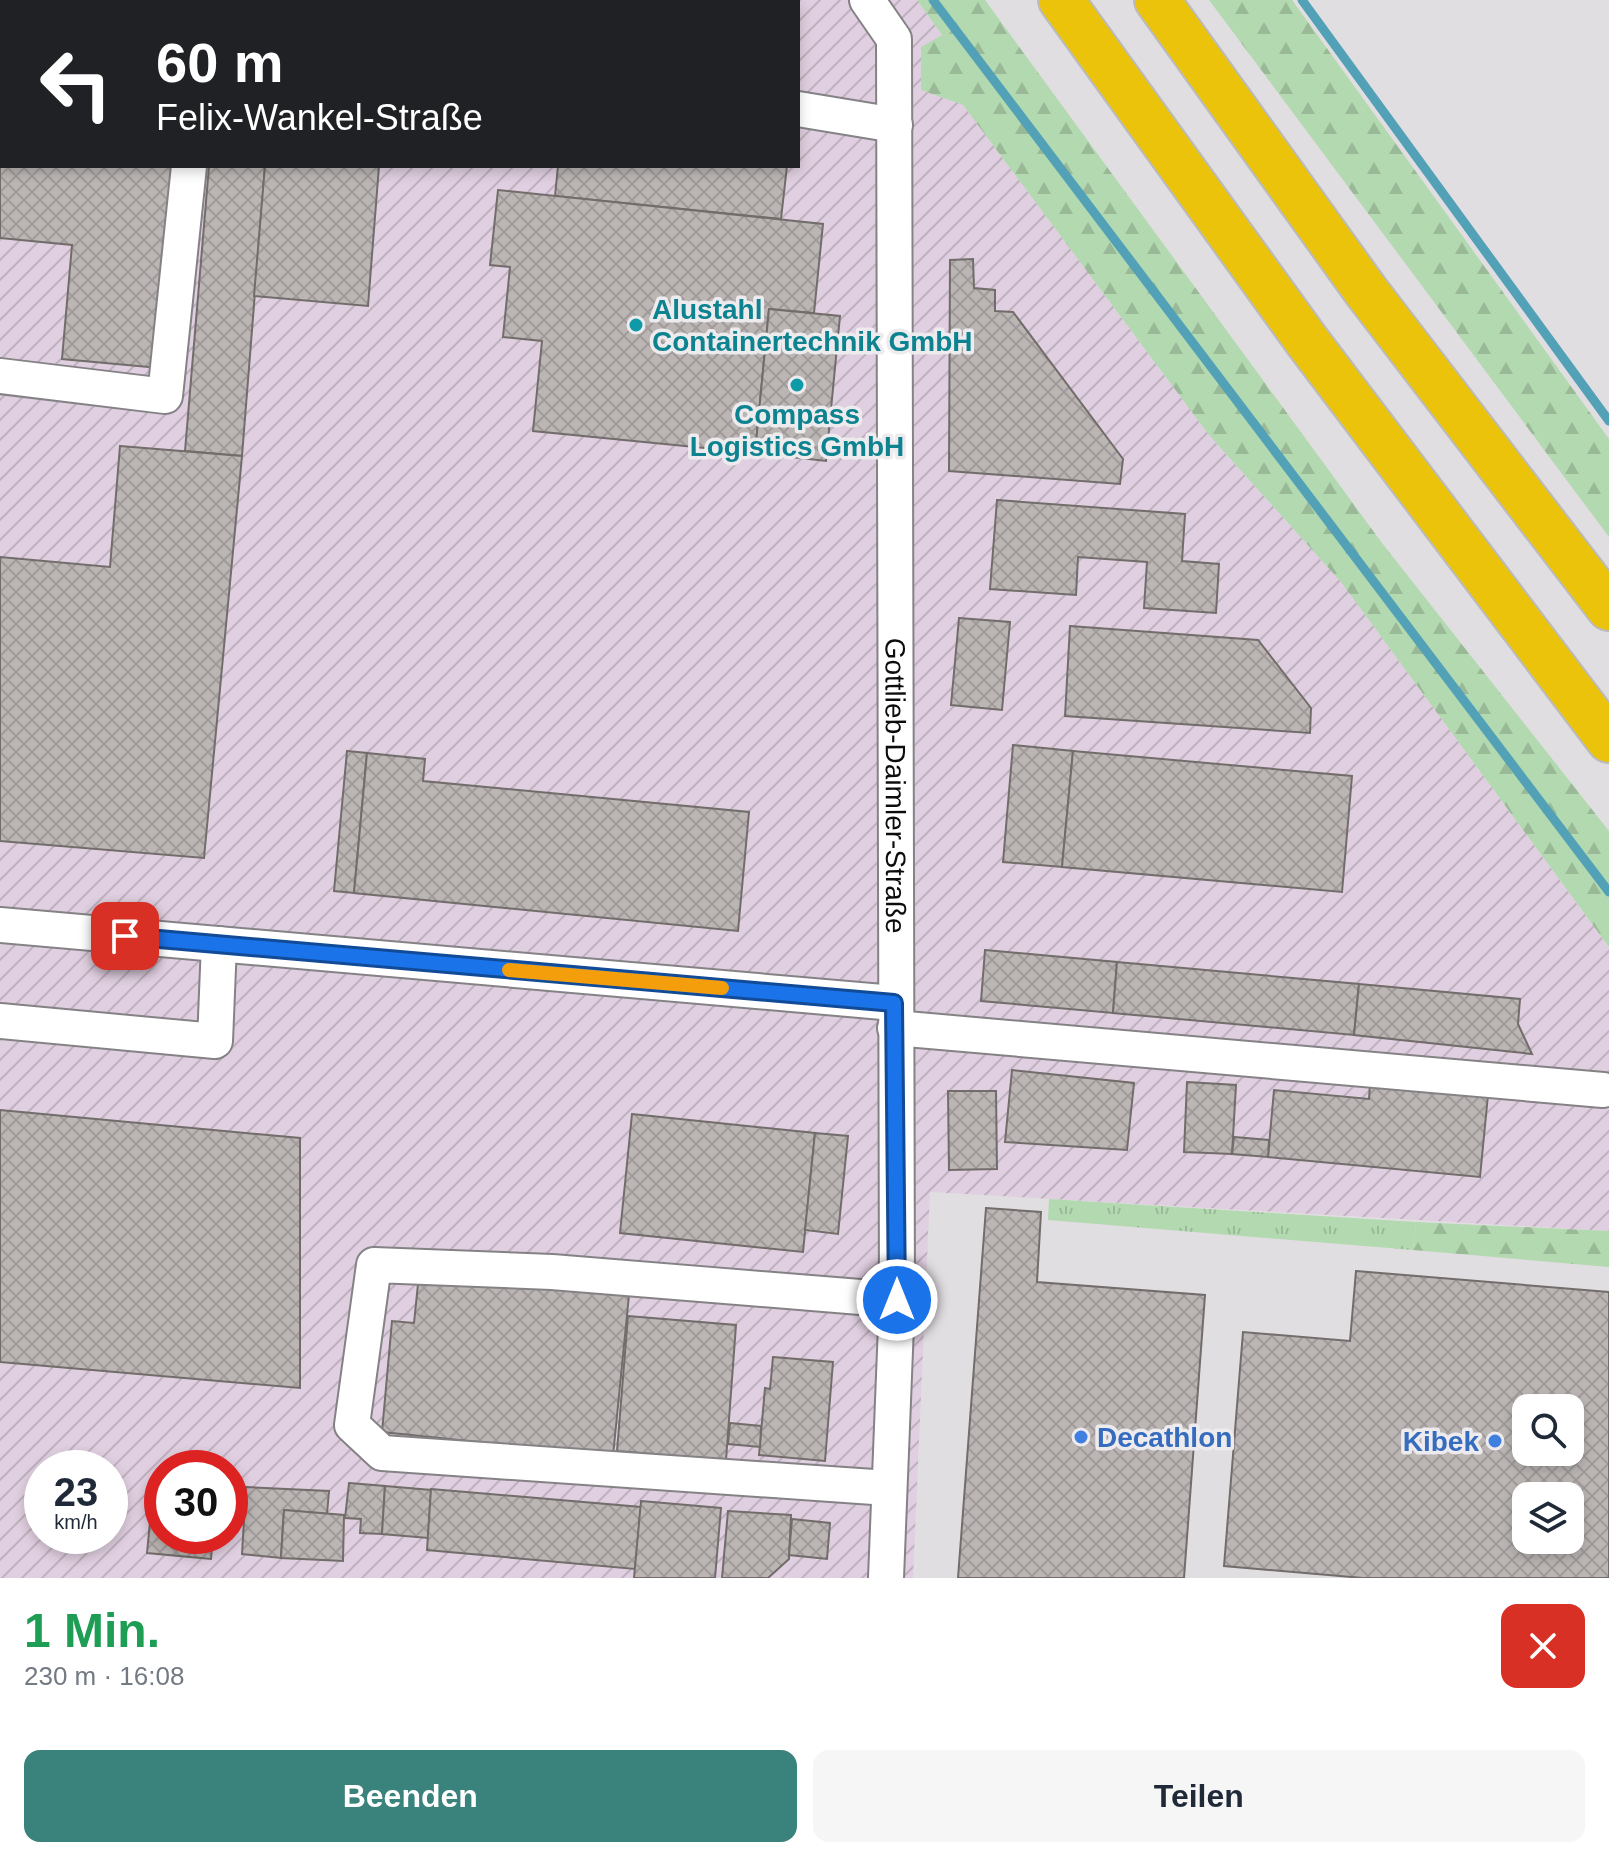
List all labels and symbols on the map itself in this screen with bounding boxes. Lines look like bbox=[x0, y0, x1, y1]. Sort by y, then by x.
place label: Alustahl Containertechnik GmbH bbox=[652, 294, 972, 357]
marker: Alustahl Containertechnik GmbH bbox=[627, 316, 645, 334]
marker: Compass Logistics GmbH bbox=[788, 376, 806, 394]
place label: Compass Logistics GmbH bbox=[690, 399, 904, 462]
street label: Gottlieb-Daimler-Straße bbox=[879, 638, 911, 933]
pin bbox=[91, 902, 159, 970]
position arrow bbox=[855, 1258, 939, 1342]
place label: Decathlon bbox=[1097, 1422, 1232, 1453]
place label: Kibek bbox=[1403, 1426, 1479, 1457]
marker: Decathlon bbox=[1072, 1428, 1090, 1446]
marker: Kibek bbox=[1486, 1432, 1504, 1450]
speed limit sign: 30 bbox=[144, 1450, 248, 1554]

